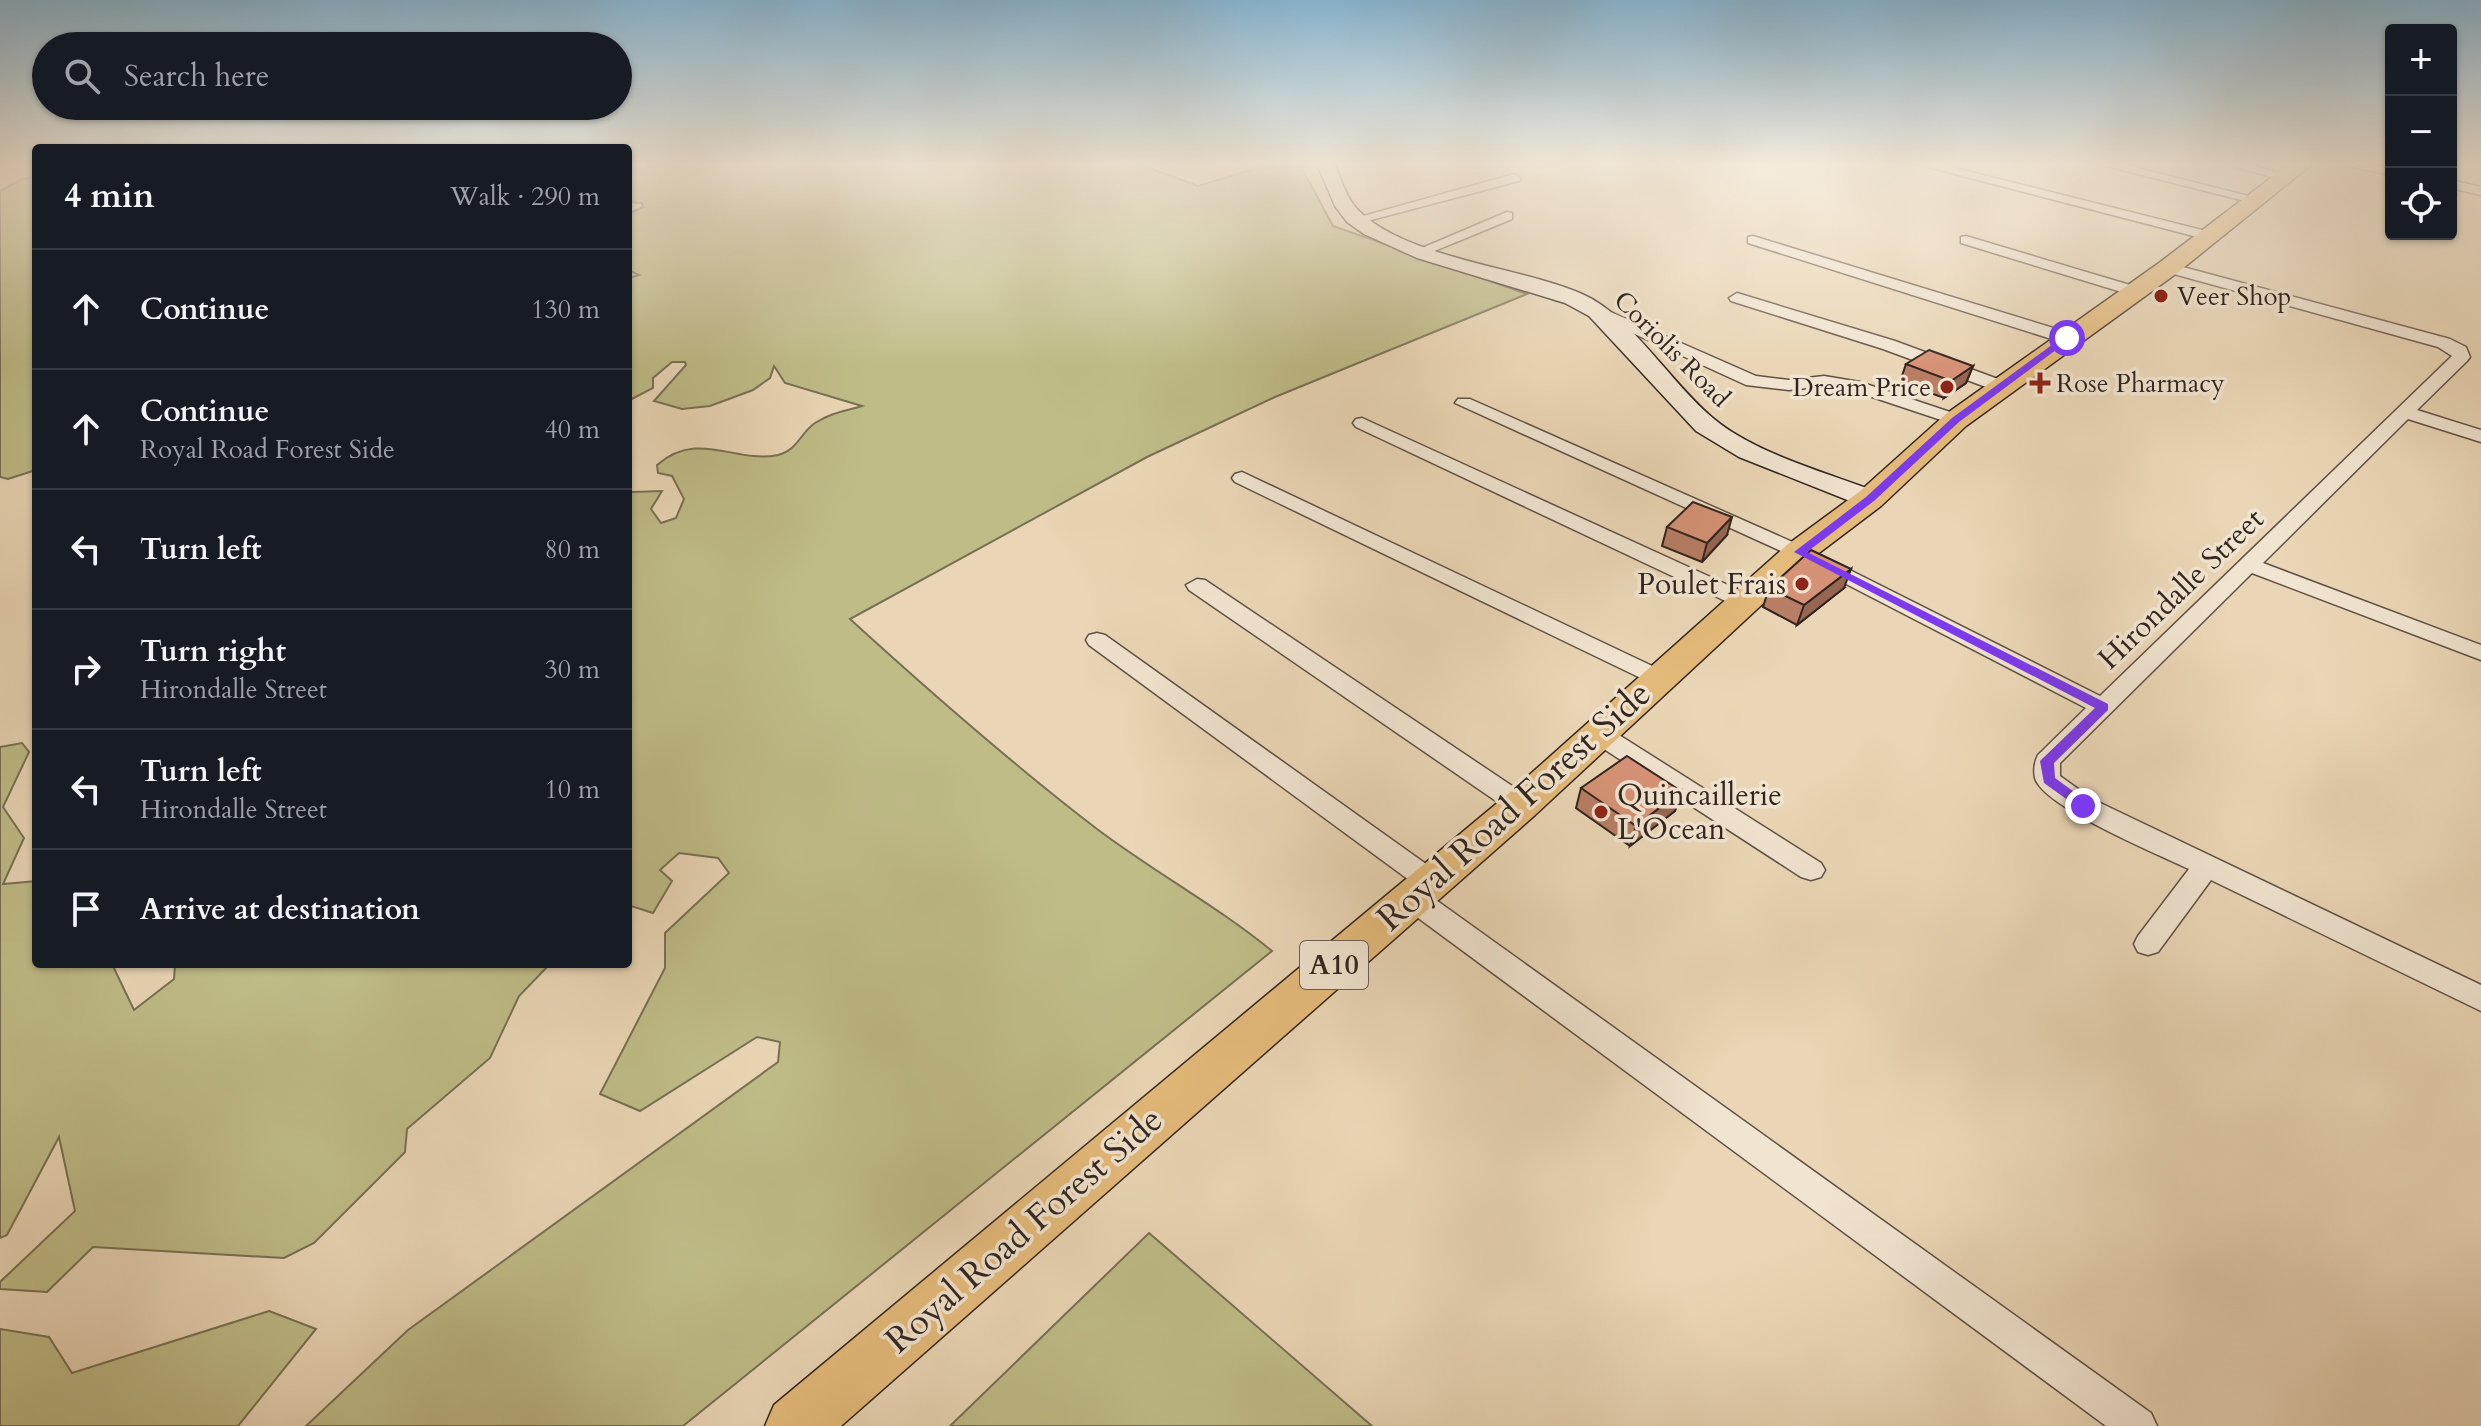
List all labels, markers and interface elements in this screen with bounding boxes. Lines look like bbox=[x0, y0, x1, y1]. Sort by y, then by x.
map controls bbox=[2385, 24, 2457, 240]
button: + bbox=[2385, 24, 2457, 96]
search box bbox=[32, 32, 632, 120]
icon: search bbox=[60, 54, 104, 98]
text: Search here bbox=[124, 56, 269, 97]
button: − bbox=[2385, 96, 2457, 168]
button: locate bbox=[2385, 168, 2457, 240]
text: 4 min bbox=[64, 173, 155, 219]
text: Walk · 290 m bbox=[450, 179, 600, 214]
place label: Veer Shop bbox=[2177, 279, 2291, 314]
street label: Coriolis Road bbox=[1606, 283, 1738, 415]
icon: ahead bbox=[64, 287, 108, 331]
marker: Veer Shop bbox=[2152, 287, 2170, 305]
text: Continue bbox=[140, 289, 269, 330]
text: 130 m bbox=[531, 292, 600, 327]
route start bbox=[2049, 320, 2085, 356]
place label: Rose Pharmacy bbox=[2056, 366, 2225, 401]
place label: Dream Price bbox=[1793, 370, 1931, 405]
marker: Rose Pharmacy bbox=[2031, 374, 2049, 392]
marker: Dream Price bbox=[1938, 378, 1956, 396]
text: Continue bbox=[140, 391, 269, 432]
icon: ahead bbox=[64, 407, 108, 451]
text: 40 m bbox=[544, 412, 600, 447]
text: Royal Road Forest Side bbox=[140, 432, 395, 467]
street label: Hirondalle Street bbox=[2089, 499, 2273, 679]
icon: left bbox=[64, 527, 108, 571]
text: Turn left bbox=[140, 529, 262, 570]
text: 80 m bbox=[544, 532, 600, 567]
place label: Poulet Frais bbox=[1637, 564, 1786, 605]
marker: Poulet Frais bbox=[1793, 575, 1811, 593]
text: Turn right bbox=[140, 631, 286, 672]
icon: right bbox=[64, 647, 108, 691]
text: 30 m bbox=[544, 652, 600, 687]
street label: Royal Road Forest Side bbox=[1367, 670, 1661, 942]
text: Hirondalle Street bbox=[140, 672, 327, 707]
text: Turn left bbox=[140, 751, 262, 792]
icon: left bbox=[64, 767, 108, 811]
text: 10 m bbox=[544, 772, 600, 807]
place label: Quincaillerie L'Ocean bbox=[1617, 775, 1782, 850]
route end bbox=[2065, 788, 2101, 824]
text: Hirondalle Street bbox=[140, 792, 327, 827]
marker: Quincaillerie L'Ocean bbox=[1592, 803, 1610, 821]
icon: arrive bbox=[64, 887, 108, 931]
text: Arrive at destination bbox=[140, 889, 420, 930]
road number: A10 bbox=[1300, 941, 1368, 989]
street label: Royal Road Forest Side bbox=[875, 1096, 1173, 1364]

